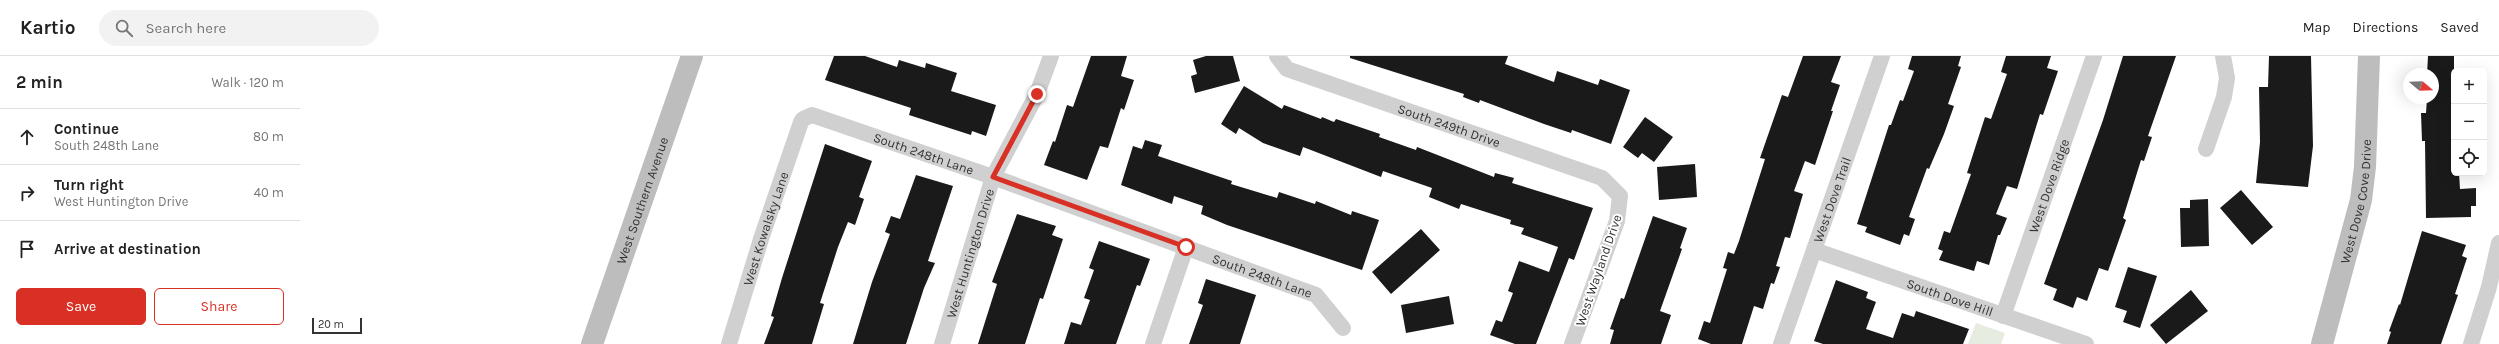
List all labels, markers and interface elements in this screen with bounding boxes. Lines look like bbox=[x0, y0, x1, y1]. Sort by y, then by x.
search box bbox=[99, 10, 379, 46]
text: Kartio bbox=[20, 17, 75, 39]
icon: search bbox=[113, 17, 135, 39]
text: Search here bbox=[145, 19, 226, 37]
text: Map bbox=[2303, 19, 2331, 36]
text: Directions bbox=[2353, 19, 2418, 36]
text: Saved bbox=[2440, 19, 2479, 36]
north arrow bbox=[2403, 68, 2439, 104]
map controls bbox=[2451, 68, 2487, 176]
button: + bbox=[2451, 68, 2487, 104]
text: 2 min bbox=[16, 72, 63, 92]
text: Walk · 120 m bbox=[211, 75, 284, 90]
route end bbox=[1028, 85, 1046, 103]
street label: South 249th Drive bbox=[1396, 101, 1502, 150]
button: − bbox=[2451, 104, 2487, 140]
text: Continue bbox=[54, 120, 119, 138]
icon: ahead bbox=[16, 126, 38, 148]
text: 80 m bbox=[253, 129, 284, 144]
street label: South 248th Lane bbox=[871, 130, 976, 178]
street label: West Southern Avenue bbox=[613, 135, 671, 266]
street label: West Dove Ridge bbox=[2026, 137, 2072, 235]
text: South 248th Lane bbox=[54, 138, 159, 153]
street label: West Dove Cove Drive bbox=[2337, 139, 2374, 265]
button: locate bbox=[2451, 140, 2487, 176]
street label: West Dove Trail bbox=[1810, 155, 1854, 245]
street label: West Kowalsky Lane bbox=[740, 170, 792, 287]
text: Turn right bbox=[54, 176, 124, 194]
icon: right bbox=[16, 182, 38, 204]
text: 40 m bbox=[254, 185, 284, 200]
street label: West Huntington Drive bbox=[943, 186, 997, 320]
text: West Huntington Drive bbox=[54, 194, 188, 209]
street label: West Wayland Drive bbox=[1572, 212, 1625, 328]
icon: arrive bbox=[16, 238, 38, 260]
route start bbox=[1177, 238, 1195, 256]
text: Arrive at destination bbox=[54, 240, 201, 258]
street label: South 248th Lane bbox=[1210, 251, 1314, 301]
street label: South Dove Hill bbox=[1905, 276, 1995, 319]
button: Save bbox=[16, 288, 146, 325]
button: Share bbox=[154, 288, 284, 325]
scale bar bbox=[312, 316, 362, 335]
text: 20 m bbox=[318, 318, 344, 331]

